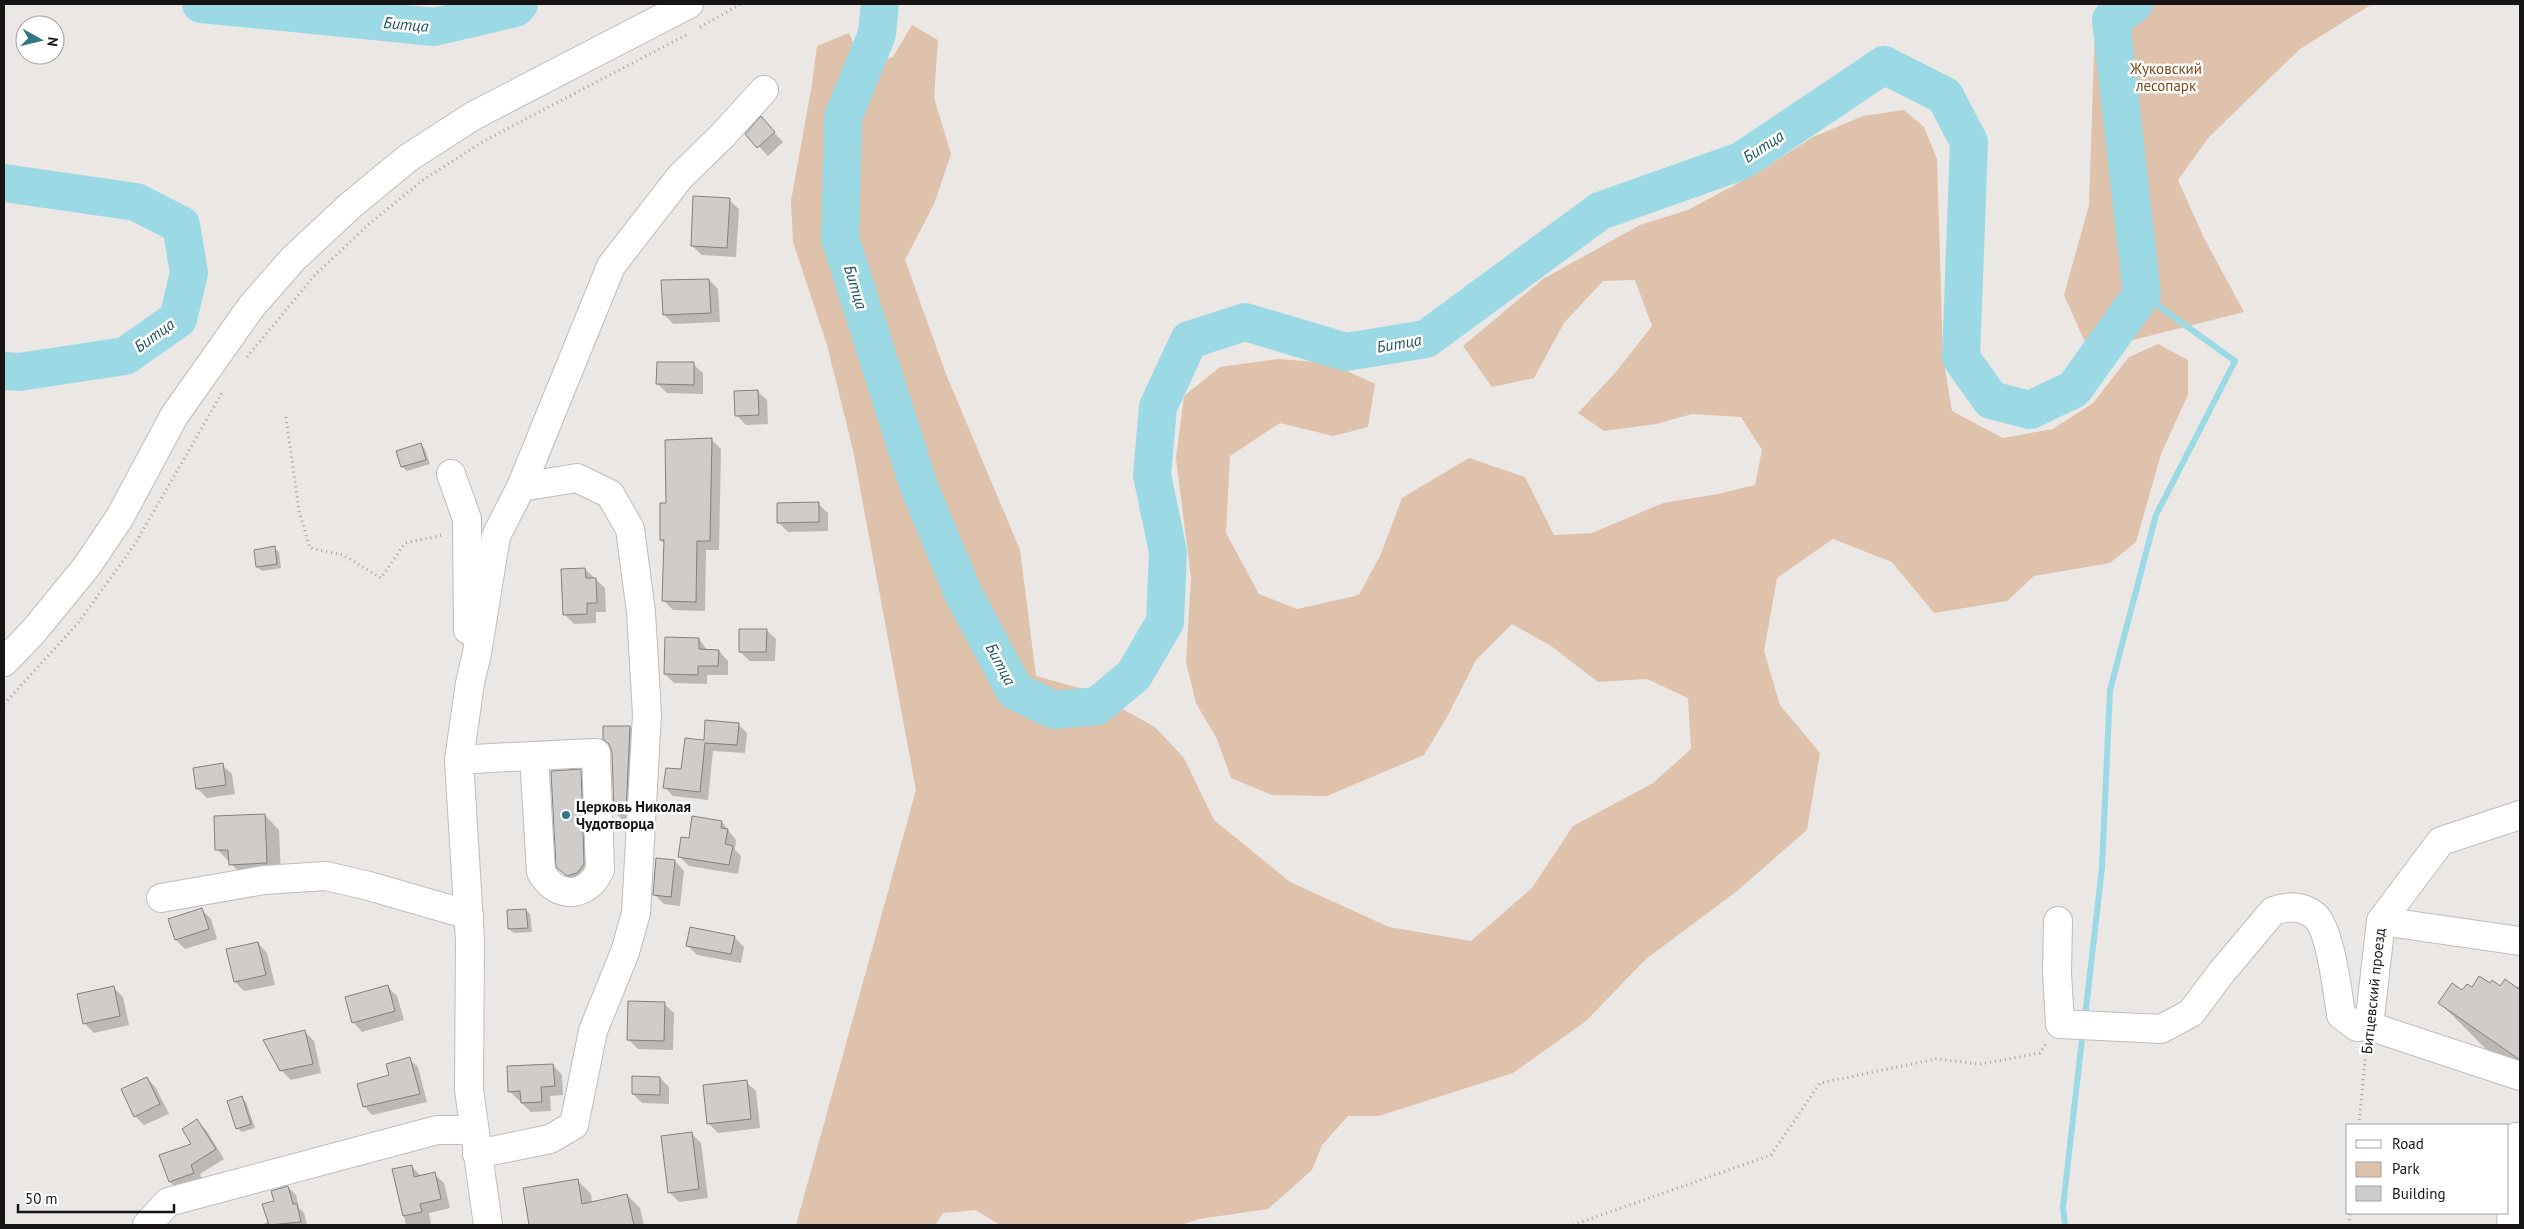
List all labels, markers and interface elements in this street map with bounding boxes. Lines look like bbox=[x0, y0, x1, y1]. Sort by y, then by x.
water label: Битца bbox=[383, 12, 430, 36]
north arrow bbox=[15, 15, 65, 65]
text: N bbox=[43, 36, 62, 48]
park label: Жуковский лесопарк bbox=[2129, 59, 2202, 95]
water label: Битца bbox=[1739, 125, 1788, 167]
water label: Битца bbox=[840, 263, 872, 312]
water label: Битца bbox=[130, 314, 178, 356]
water label: Битца bbox=[1375, 329, 1423, 357]
water label: Битца bbox=[982, 639, 1020, 689]
place label: Церковь Николая Чудотворца bbox=[576, 797, 691, 833]
marker: Церковь Николая Чудотворца bbox=[560, 809, 572, 821]
street label: Битцевский проезд bbox=[2357, 927, 2389, 1055]
legend bbox=[2346, 1124, 2509, 1214]
text: Road bbox=[2392, 1134, 2424, 1153]
text: Park bbox=[2392, 1159, 2420, 1178]
scale bar bbox=[18, 1182, 174, 1214]
text: Building bbox=[2392, 1184, 2446, 1203]
text: 50 m bbox=[25, 1189, 58, 1208]

